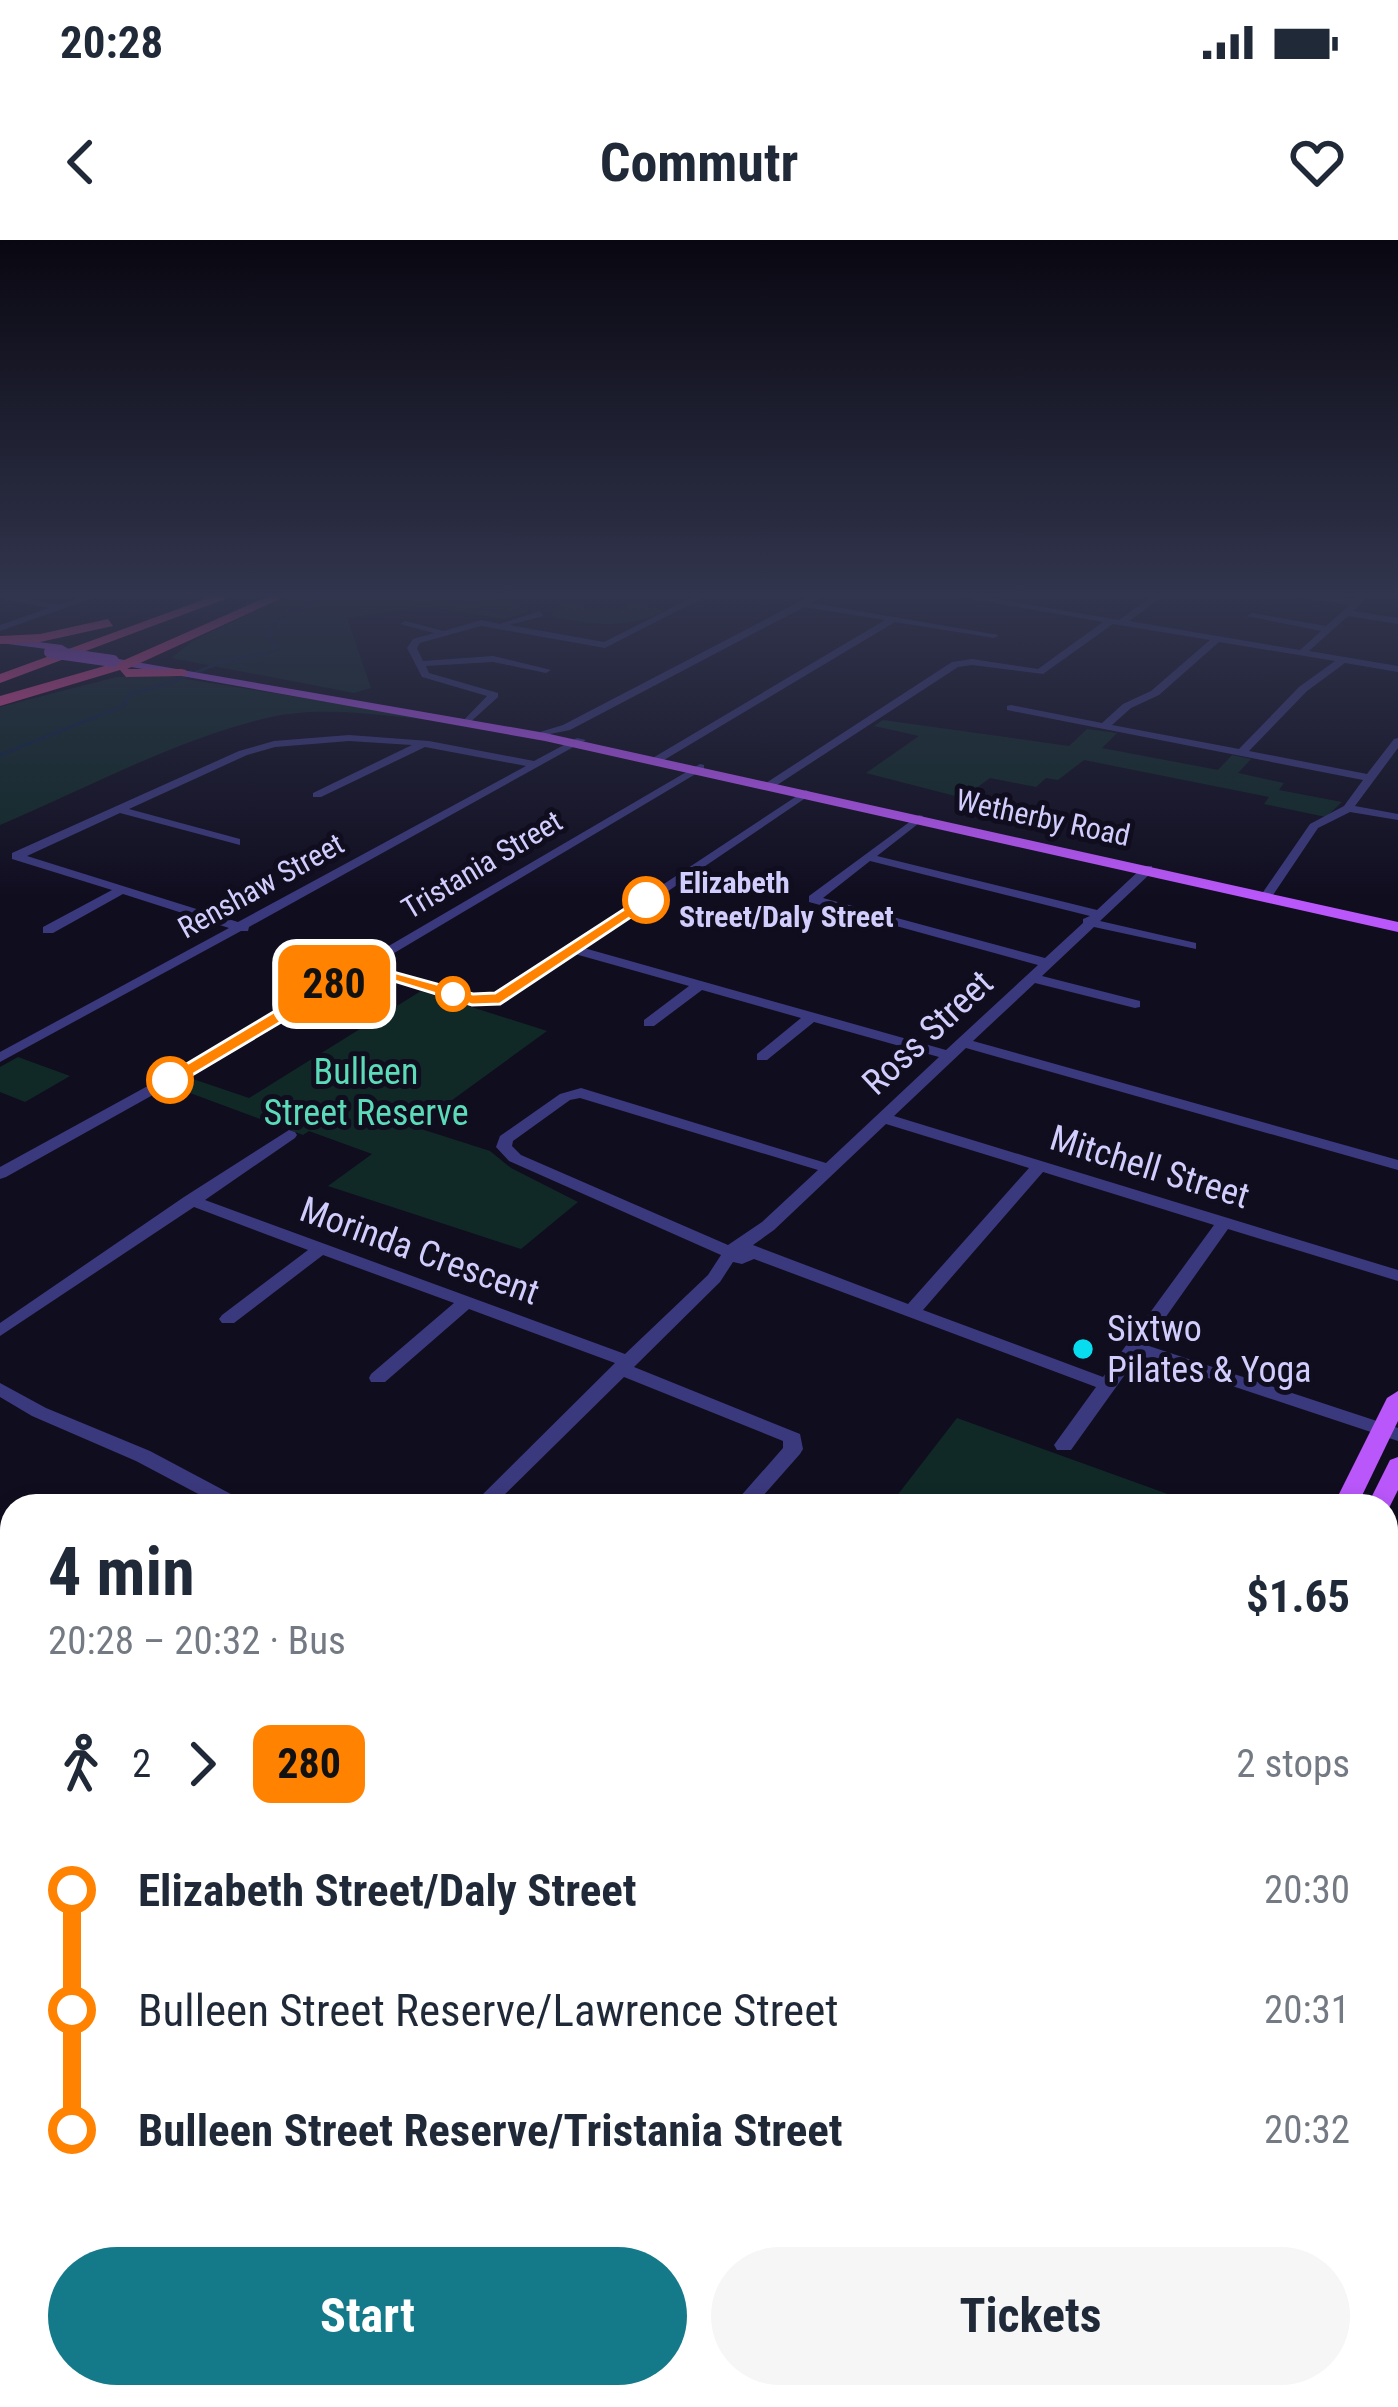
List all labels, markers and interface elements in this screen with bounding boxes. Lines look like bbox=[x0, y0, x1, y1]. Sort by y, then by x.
text: 20:28 bbox=[60, 16, 163, 69]
icon: back bbox=[48, 129, 114, 195]
icon: heart bbox=[1284, 129, 1350, 195]
text: Commutr bbox=[600, 131, 798, 194]
street label: Wetherby Road bbox=[953, 782, 1133, 853]
street label: Tristania Street bbox=[395, 803, 568, 926]
street label: Renshaw Street bbox=[172, 826, 350, 945]
place label: Elizabeth Street/Daly Street bbox=[679, 865, 894, 934]
marker: Elizabeth Street/Daly Street bbox=[624, 878, 668, 922]
line badge: 280 bbox=[265, 945, 403, 1023]
text: 280 bbox=[302, 959, 366, 1008]
street label: Ross Street bbox=[854, 962, 1001, 1104]
unlabelled marker bbox=[437, 978, 469, 1010]
park label: Bulleen Street Reserve bbox=[263, 1051, 469, 1134]
unlabelled marker bbox=[148, 1058, 192, 1102]
street label: Mitchell Street bbox=[1045, 1117, 1254, 1217]
street label: Morinda Crescent bbox=[294, 1188, 545, 1314]
place label: Sixtwo Pilates & Yoga bbox=[1107, 1308, 1312, 1391]
marker: Sixtwo Pilates & Yoga bbox=[1070, 1336, 1096, 1362]
text: 4 min bbox=[48, 1534, 195, 1611]
text: $1.65 bbox=[1246, 1570, 1350, 1623]
text: 20:28 – 20:32 · Bus bbox=[48, 1618, 346, 1664]
icon: walk bbox=[48, 1731, 114, 1797]
icon: forward bbox=[169, 1731, 235, 1797]
text: 280 bbox=[277, 1739, 341, 1788]
text: 2 bbox=[132, 1741, 151, 1787]
text: 2 stops bbox=[1236, 1741, 1350, 1787]
text: Elizabeth Street/Daly Street bbox=[138, 1864, 637, 1917]
text: 20:30 bbox=[1264, 1867, 1350, 1913]
text: Bulleen Street Reserve/Lawrence Street bbox=[138, 1984, 839, 2037]
text: 20:31 bbox=[1264, 1987, 1350, 2033]
text: Bulleen Street Reserve/Tristania Street bbox=[138, 2104, 843, 2157]
text: 20:32 bbox=[1264, 2107, 1350, 2153]
button: Start bbox=[48, 2247, 687, 2385]
button: Tickets bbox=[711, 2247, 1350, 2385]

